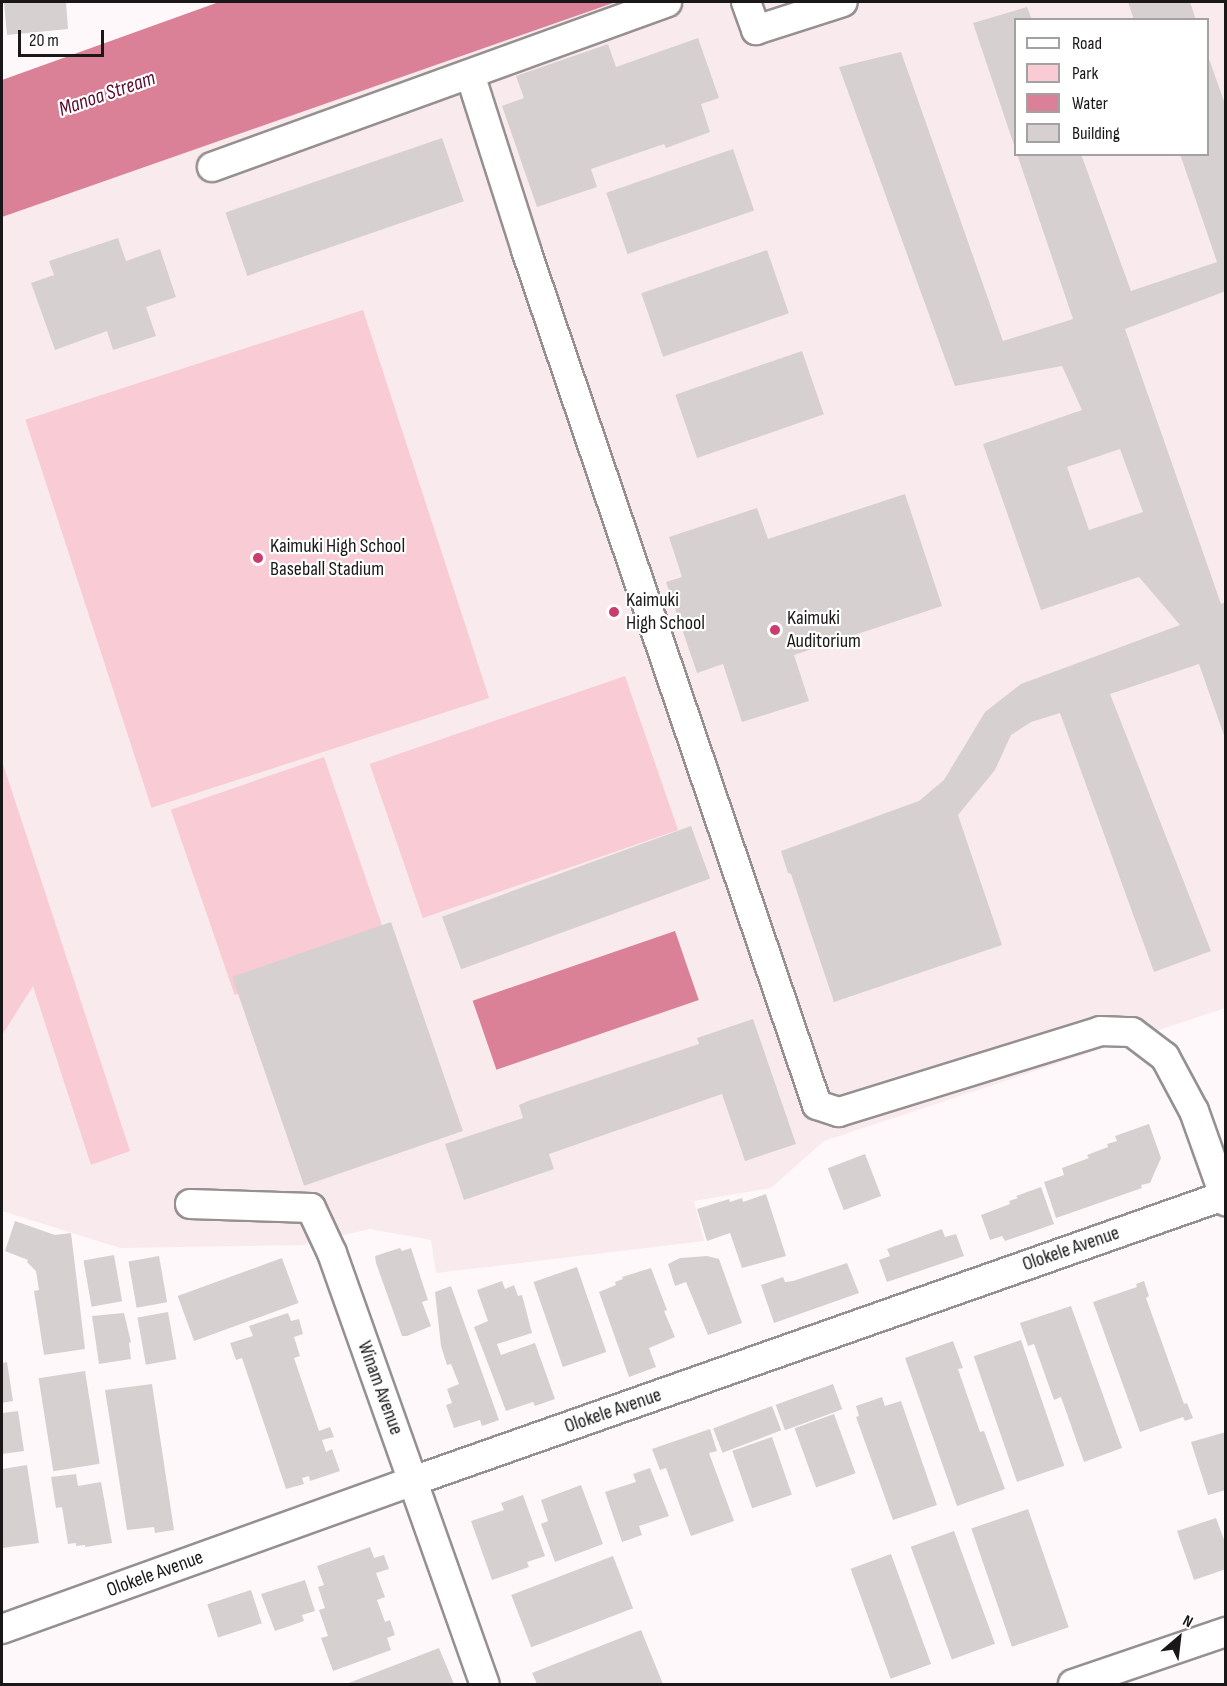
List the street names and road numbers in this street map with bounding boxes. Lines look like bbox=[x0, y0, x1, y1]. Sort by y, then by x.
street label: Olokele Avenue bbox=[1019, 1221, 1123, 1277]
street label: Winam Avenue bbox=[352, 1338, 408, 1438]
street label: Olokele Avenue bbox=[561, 1383, 665, 1439]
street label: Olokele Avenue bbox=[103, 1545, 207, 1603]

